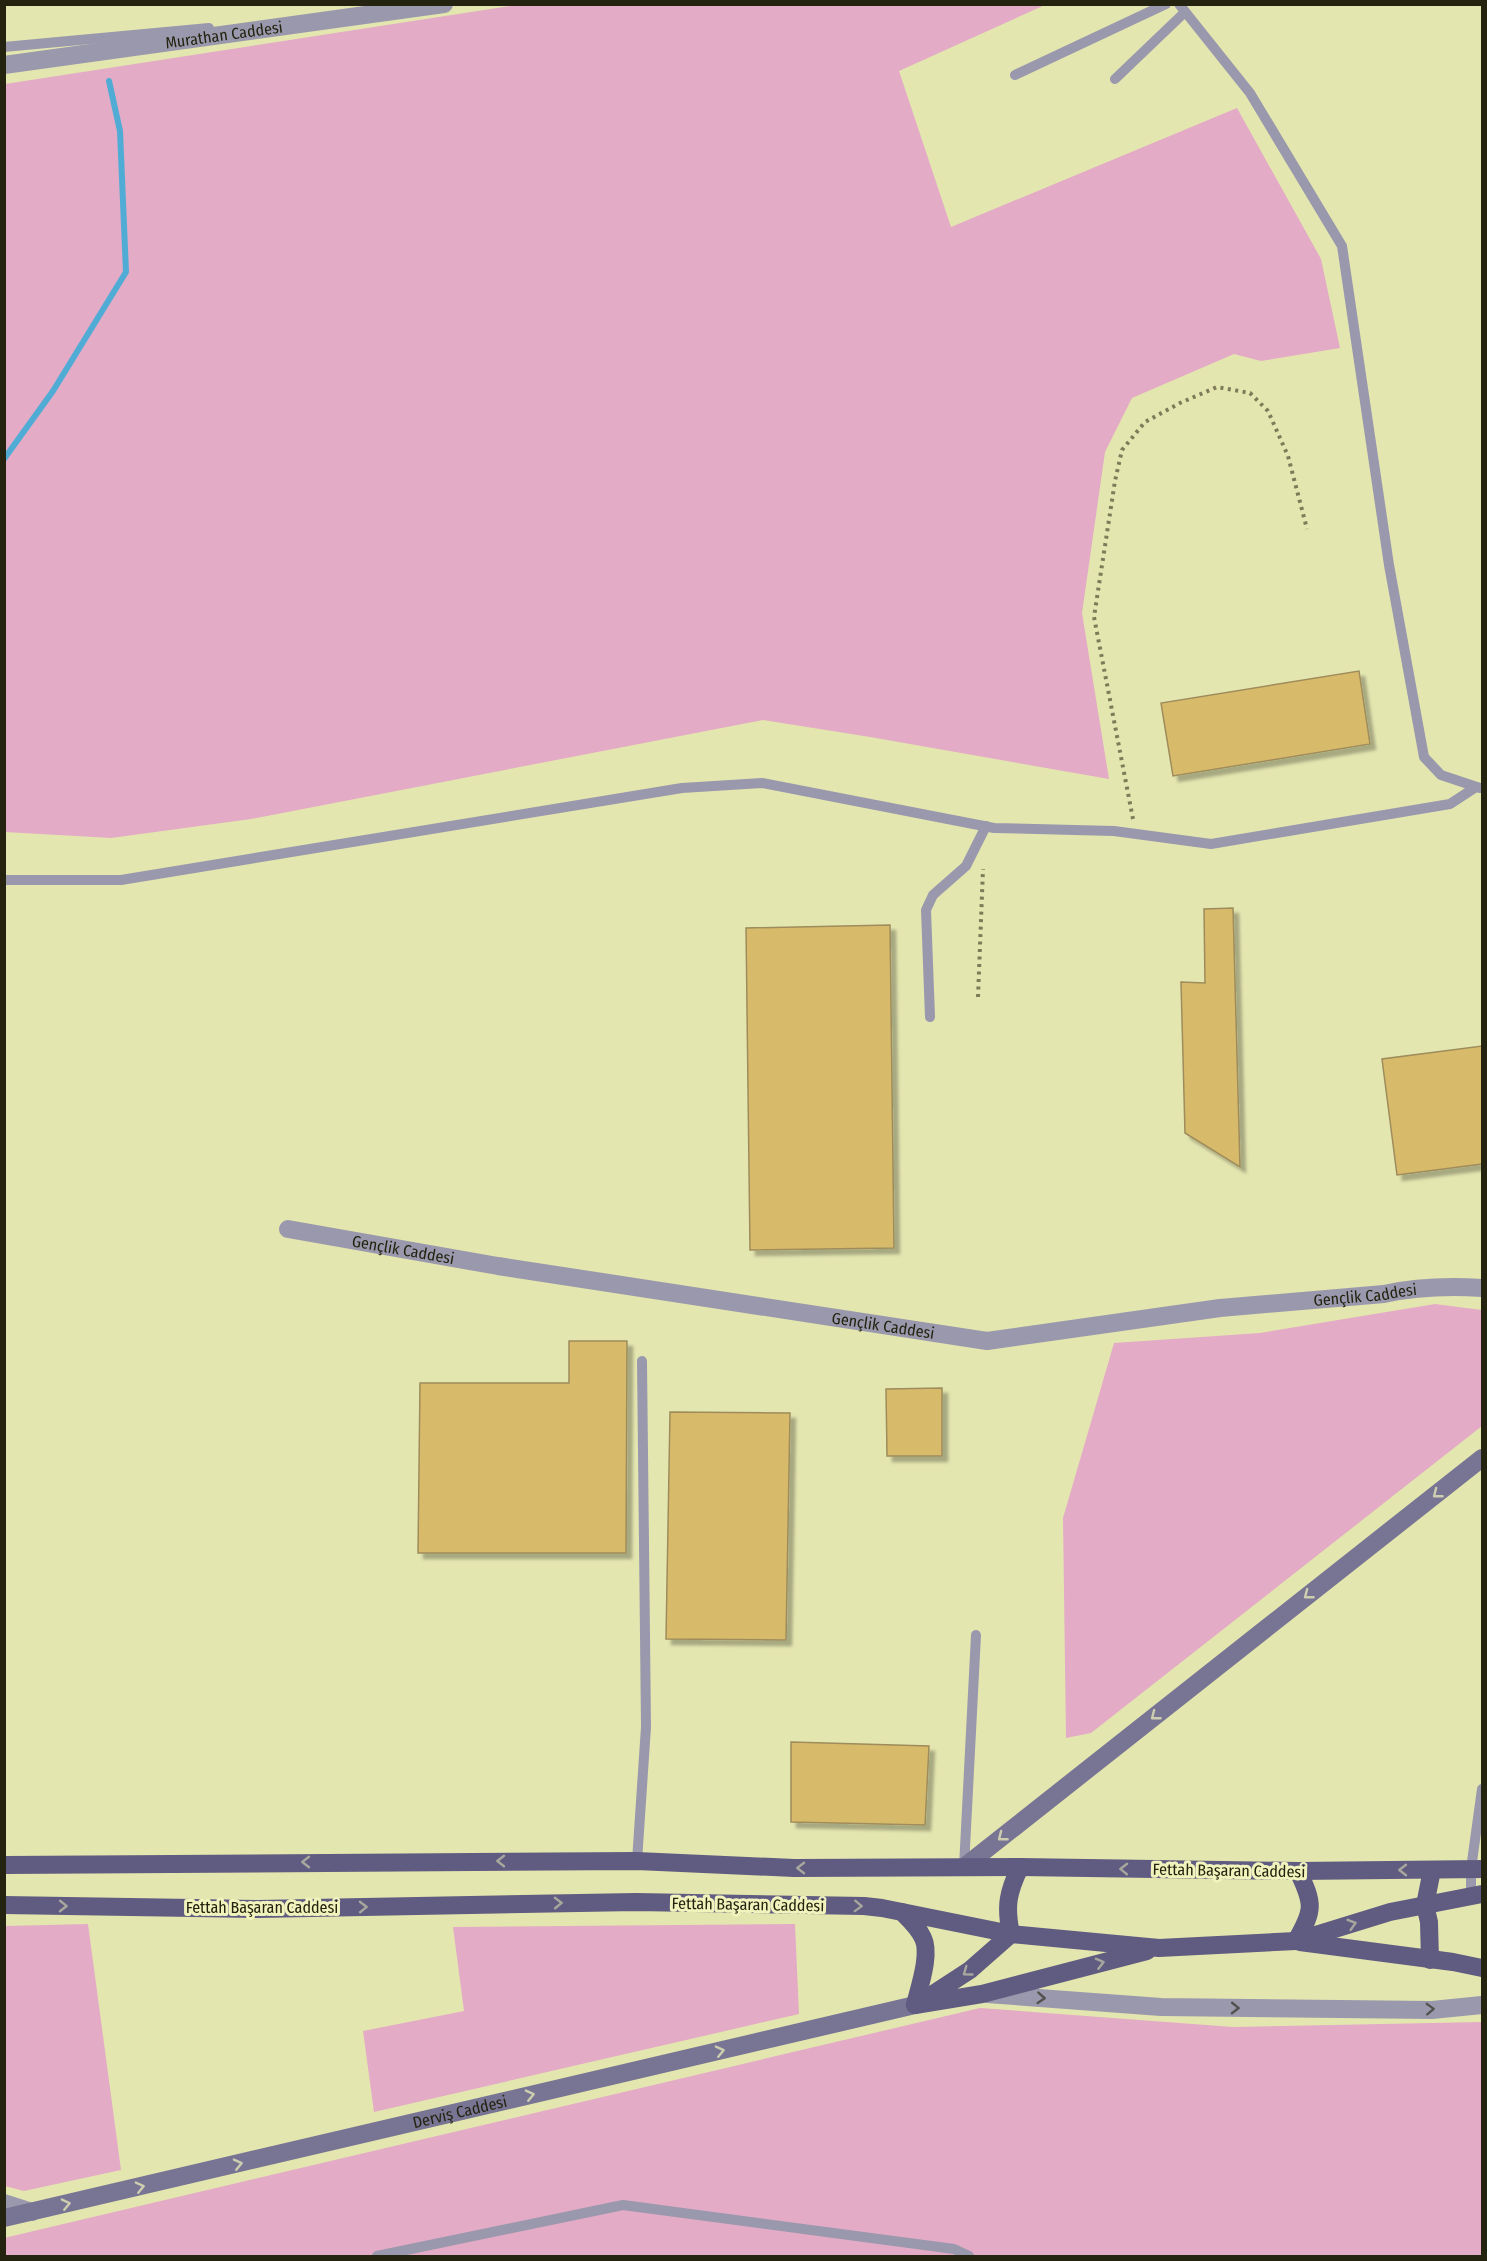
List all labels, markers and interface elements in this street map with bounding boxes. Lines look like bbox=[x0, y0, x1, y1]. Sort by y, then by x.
street label: Murathan Caddesi bbox=[164, 17, 284, 53]
street label: Gençlik Caddesi bbox=[350, 1231, 456, 1268]
street label: Gençlik Caddesi bbox=[1313, 1280, 1418, 1310]
street label: Gençlik Caddesi bbox=[831, 1308, 936, 1343]
one-way arrow bbox=[1432, 1487, 1443, 1498]
one-way arrow bbox=[1304, 1588, 1315, 1599]
one-way arrow bbox=[1151, 1709, 1162, 1720]
one-way arrow bbox=[998, 1830, 1009, 1841]
one-way arrow bbox=[496, 1855, 505, 1867]
one-way arrow bbox=[301, 1856, 310, 1868]
street label: Fettah Başaran Caddesi bbox=[1153, 1860, 1305, 1881]
one-way arrow bbox=[796, 1862, 805, 1874]
one-way arrow bbox=[1120, 1862, 1129, 1875]
one-way arrow bbox=[1399, 1864, 1408, 1876]
street label: Fettah Başaran Caddesi bbox=[672, 1894, 824, 1915]
one-way arrow bbox=[553, 1897, 562, 1909]
street label: Fettah Başaran Caddesi bbox=[186, 1898, 338, 1917]
one-way arrow bbox=[58, 1899, 67, 1912]
one-way arrow bbox=[358, 1900, 367, 1913]
one-way arrow bbox=[853, 1900, 862, 1913]
one-way arrow bbox=[1346, 1919, 1357, 1931]
one-way arrow bbox=[1095, 1958, 1105, 1971]
one-way arrow bbox=[962, 1965, 973, 1976]
one-way arrow bbox=[1036, 1991, 1045, 2004]
one-way arrow bbox=[1231, 2002, 1240, 2015]
one-way arrow bbox=[1426, 2003, 1435, 2016]
one-way arrow bbox=[715, 2045, 725, 2058]
one-way arrow bbox=[525, 2090, 535, 2103]
street label: Derviş Caddesi bbox=[411, 2092, 509, 2132]
one-way arrow bbox=[233, 2158, 243, 2171]
one-way arrow bbox=[135, 2181, 145, 2194]
one-way arrow bbox=[60, 2198, 70, 2211]

